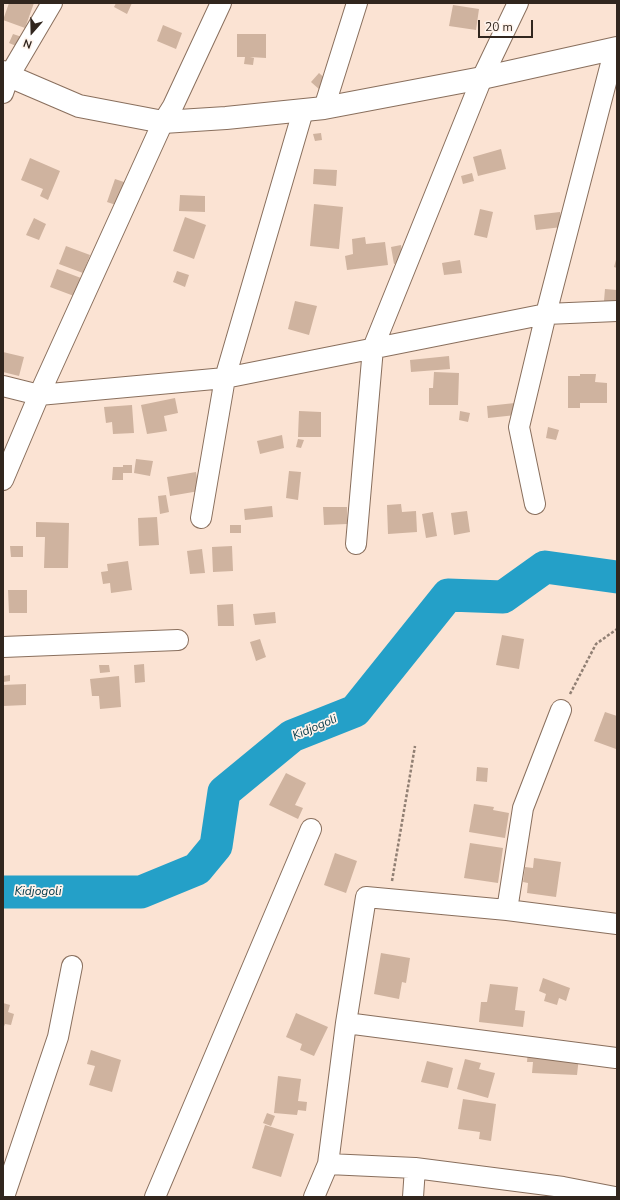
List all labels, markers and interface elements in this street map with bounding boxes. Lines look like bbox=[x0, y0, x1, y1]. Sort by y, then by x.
north arrow bbox=[12, 12, 52, 52]
scale bar bbox=[480, 12, 535, 38]
text: 20 m bbox=[485, 19, 513, 35]
text: N bbox=[21, 35, 34, 52]
water label: Kidjogoli bbox=[291, 712, 339, 744]
water label: Kidjogoli bbox=[15, 885, 61, 899]

